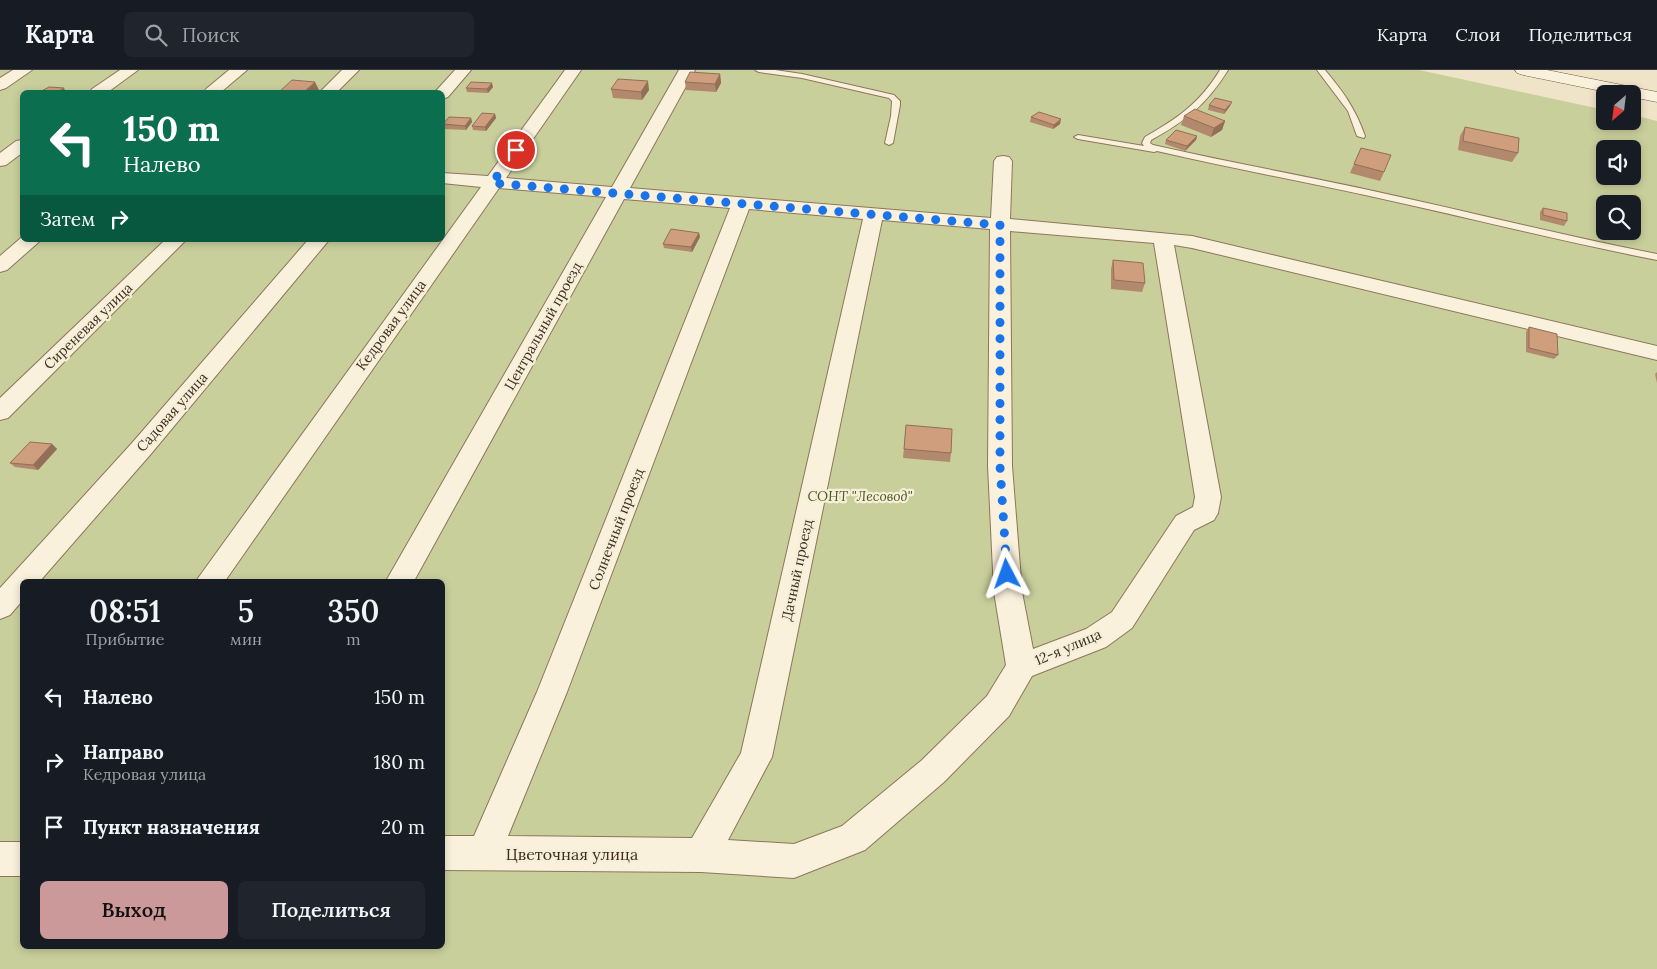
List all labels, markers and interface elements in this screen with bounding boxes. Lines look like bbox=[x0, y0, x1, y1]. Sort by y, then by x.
search box bbox=[124, 12, 474, 57]
text: Карта bbox=[25, 19, 94, 50]
icon: search bbox=[142, 21, 170, 49]
text: Поиск bbox=[182, 23, 240, 47]
text: Карта bbox=[1377, 23, 1427, 46]
text: Слои bbox=[1455, 23, 1500, 46]
text: Поделиться bbox=[1528, 23, 1632, 46]
north arrow bbox=[1596, 85, 1641, 130]
map controls bbox=[1596, 85, 1641, 240]
text: 150 m bbox=[123, 106, 220, 151]
icon: left bbox=[40, 110, 105, 175]
pin bbox=[495, 129, 537, 171]
icon: arrive bbox=[502, 136, 530, 164]
button: sound bbox=[1596, 140, 1641, 185]
text: Налево bbox=[123, 150, 201, 178]
button: search bbox=[1596, 195, 1641, 240]
icon: right bbox=[105, 205, 133, 233]
text: Затем bbox=[40, 207, 95, 231]
street label: Центральный проезд bbox=[500, 259, 586, 393]
street label: Кедровая улица bbox=[352, 276, 430, 374]
street label: Сиреневая улица bbox=[40, 279, 136, 373]
street label: Садовая улица bbox=[133, 369, 211, 455]
street label: Солнечный проезд bbox=[584, 465, 648, 593]
park label: СОНТ "Лесовод" bbox=[807, 487, 913, 505]
street label: Дачный проезд bbox=[777, 517, 817, 623]
position arrow bbox=[980, 547, 1032, 599]
text: 08:51 bbox=[89, 592, 161, 630]
text: 5 bbox=[238, 592, 254, 630]
text: 350 bbox=[327, 592, 379, 630]
street label: 12-я улица bbox=[1032, 625, 1104, 669]
text: Прибытие bbox=[86, 629, 165, 649]
text: мин bbox=[230, 629, 262, 649]
text: m bbox=[346, 629, 361, 649]
icon: left bbox=[40, 683, 68, 711]
text: Налево bbox=[83, 685, 153, 709]
text: 150 m bbox=[374, 685, 425, 709]
text: Направо bbox=[83, 740, 164, 764]
icon: right bbox=[40, 748, 68, 776]
text: 180 m bbox=[374, 750, 425, 774]
text: Кедровая улица bbox=[83, 764, 206, 784]
icon: arrive bbox=[40, 813, 68, 841]
text: Пункт назначения bbox=[83, 815, 260, 839]
text: 20 m bbox=[381, 815, 425, 839]
street label: Цветочная улица bbox=[506, 844, 638, 864]
button: Выход bbox=[40, 881, 228, 939]
button: Поделиться bbox=[238, 881, 425, 939]

